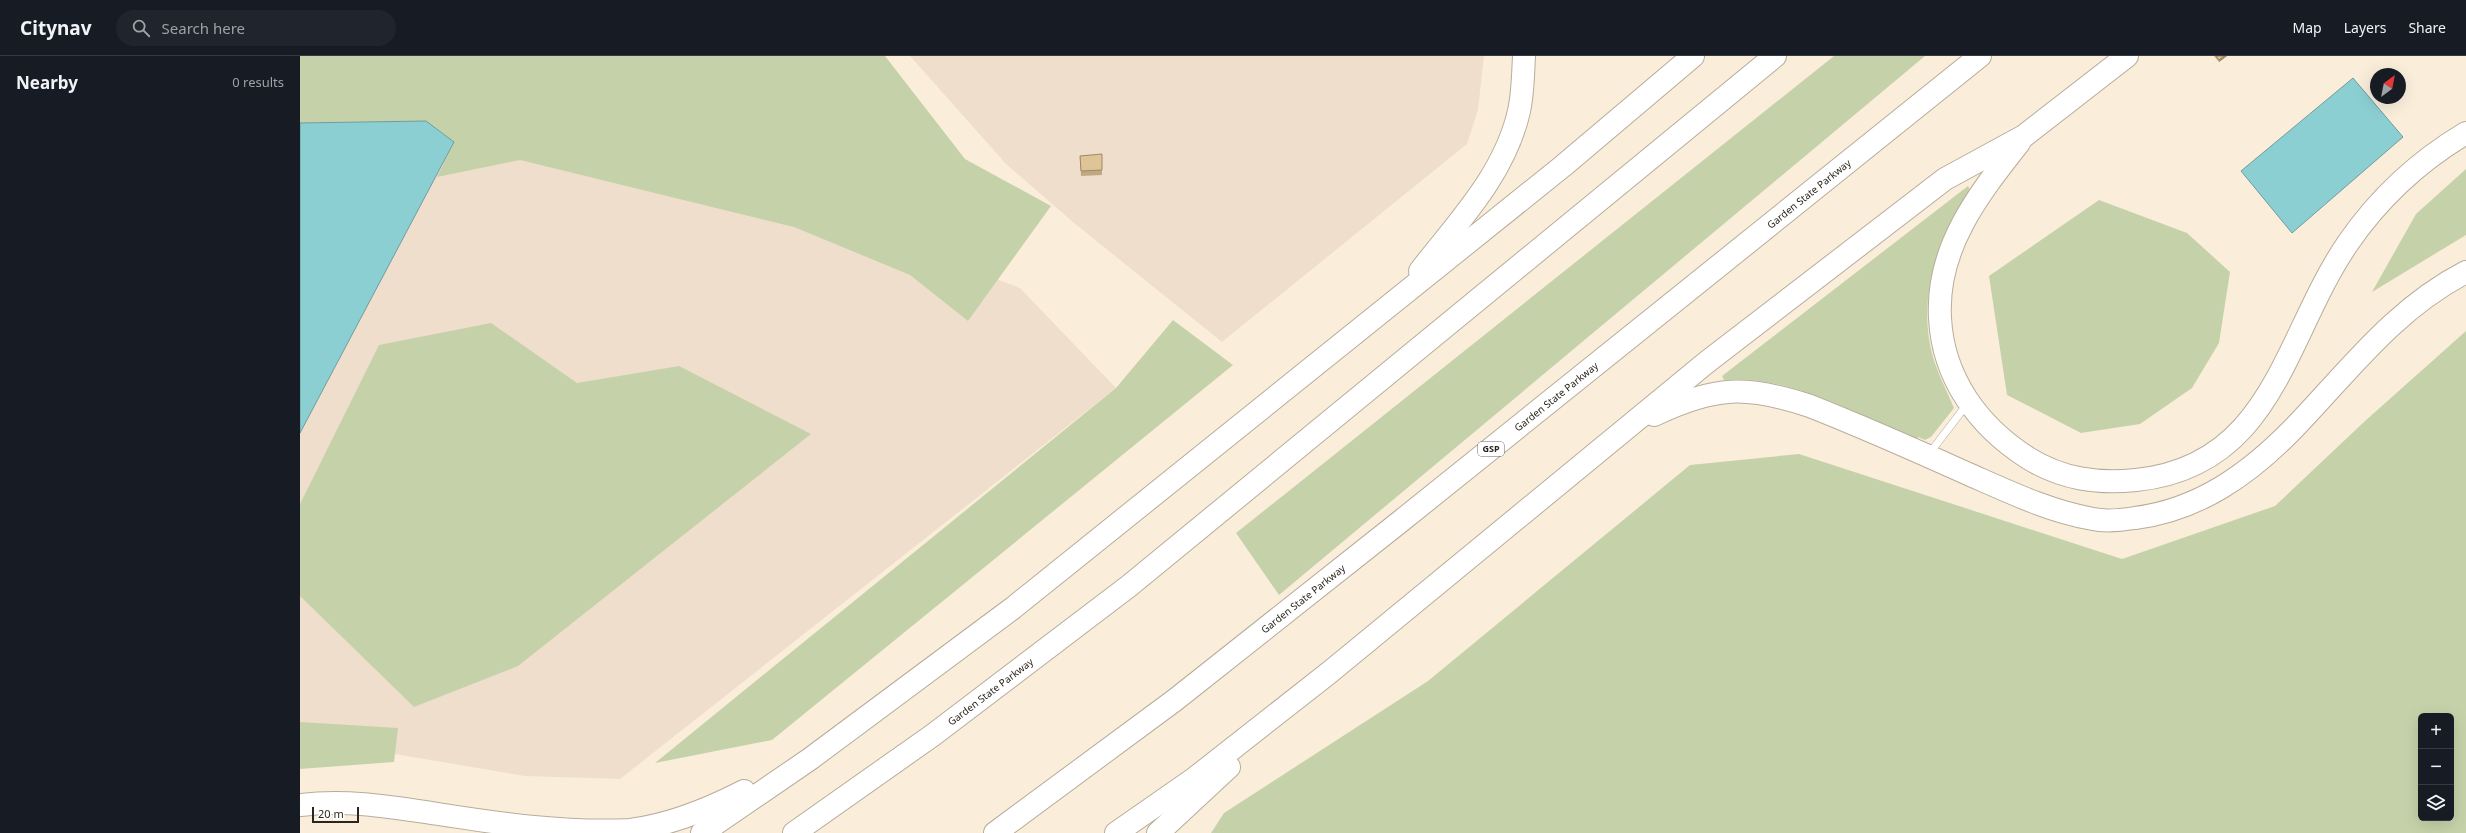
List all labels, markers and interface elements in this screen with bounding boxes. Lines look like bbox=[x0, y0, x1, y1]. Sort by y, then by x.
search box bbox=[116, 10, 396, 46]
text: Citynav bbox=[20, 15, 92, 41]
icon: search bbox=[130, 17, 152, 39]
text: Search here bbox=[162, 18, 245, 38]
text: Map bbox=[2293, 18, 2322, 37]
text: Layers bbox=[2344, 18, 2386, 37]
text: Share bbox=[2408, 18, 2446, 37]
north arrow bbox=[2370, 68, 2406, 104]
text: Nearby bbox=[16, 71, 78, 94]
text: 0 results bbox=[232, 73, 284, 91]
street label: Garden State Parkway bbox=[1764, 155, 1854, 232]
street label: Garden State Parkway bbox=[1511, 358, 1602, 434]
road number: GSP bbox=[1478, 442, 1504, 456]
street label: Garden State Parkway bbox=[1258, 560, 1349, 636]
street label: Garden State Parkway bbox=[945, 654, 1037, 728]
map controls bbox=[2418, 713, 2454, 821]
button: + bbox=[2418, 713, 2454, 749]
button: − bbox=[2418, 749, 2454, 785]
button: layers bbox=[2418, 785, 2454, 821]
scale bar bbox=[312, 805, 359, 824]
text: 20 m bbox=[318, 806, 344, 821]

